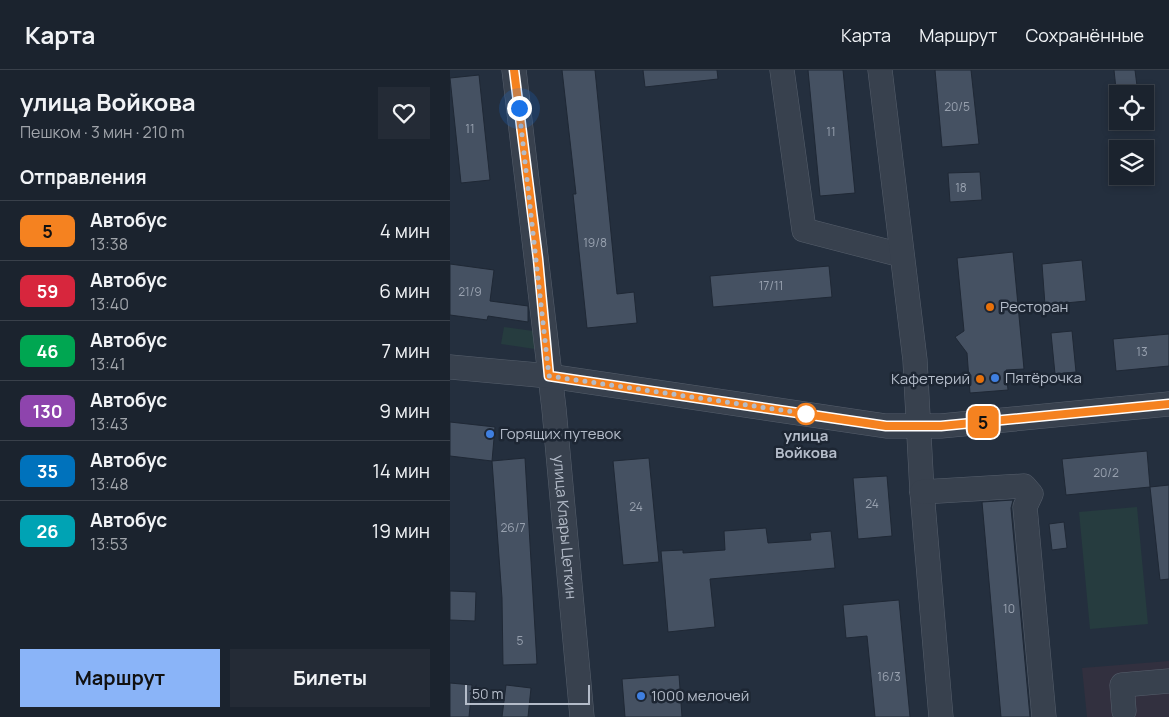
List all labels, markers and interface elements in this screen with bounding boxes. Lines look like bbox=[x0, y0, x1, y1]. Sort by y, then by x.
text: Карта bbox=[25, 18, 95, 51]
text: Карта bbox=[841, 23, 891, 47]
text: Маршрут bbox=[919, 23, 997, 47]
text: Сохранённые bbox=[1025, 23, 1144, 47]
text: улица Войкова bbox=[20, 85, 196, 118]
map controls bbox=[1109, 85, 1154, 185]
button: locate bbox=[1109, 85, 1154, 130]
button: heart bbox=[378, 87, 430, 139]
your location bbox=[507, 96, 532, 121]
house number: 20/5 bbox=[944, 98, 970, 115]
house number: 11 bbox=[465, 120, 475, 137]
text: Пешком · 3 мин · 210 m bbox=[20, 121, 184, 143]
house number: 11 bbox=[826, 123, 836, 140]
button: layers bbox=[1109, 140, 1154, 185]
text: Отправления bbox=[20, 164, 147, 190]
house number: 18 bbox=[955, 179, 967, 196]
text: Автобус bbox=[90, 207, 167, 233]
text: 4 мин bbox=[380, 218, 430, 244]
text: 5 bbox=[42, 219, 53, 243]
text: 13:38 bbox=[90, 233, 128, 255]
house number: 19/8 bbox=[583, 234, 607, 251]
text: Автобус bbox=[90, 267, 167, 293]
house number: 17/11 bbox=[759, 277, 783, 294]
text: 6 мин bbox=[379, 278, 430, 304]
text: 59 bbox=[37, 279, 58, 303]
house number: 21/9 bbox=[458, 283, 482, 300]
text: 13:40 bbox=[90, 293, 129, 315]
place label: Ресторан bbox=[1000, 296, 1068, 317]
marker: Ресторан bbox=[984, 301, 996, 313]
text: Автобус bbox=[90, 327, 167, 353]
text: 7 мин bbox=[381, 338, 430, 364]
text: 46 bbox=[36, 339, 59, 363]
house number: 13 bbox=[1136, 343, 1148, 360]
text: 13:41 bbox=[90, 353, 126, 375]
place label: Пятёрочка bbox=[1005, 367, 1082, 388]
place label: Кафетерий bbox=[891, 368, 970, 389]
marker: Пятёрочка bbox=[989, 372, 1001, 384]
marker: Кафетерий bbox=[974, 373, 986, 385]
text: Автобус bbox=[90, 387, 167, 413]
text: 9 мин bbox=[379, 398, 430, 424]
text: 130 bbox=[32, 399, 63, 423]
marker: улица Войкова bbox=[795, 403, 817, 425]
line badge: 5 bbox=[967, 406, 999, 438]
text: 5 bbox=[978, 410, 988, 434]
text: 13:43 bbox=[90, 413, 128, 435]
place label: Горящих путевок bbox=[500, 423, 621, 444]
place label: улица Войкова bbox=[775, 425, 837, 463]
marker: Горящих путевок bbox=[484, 428, 496, 440]
text: Автобус bbox=[90, 447, 167, 473]
street label: улица Клары Цеткин bbox=[548, 454, 582, 600]
text: 14 мин bbox=[372, 458, 430, 484]
text: 35 bbox=[37, 459, 58, 483]
house number: 20/2 bbox=[1093, 464, 1119, 481]
text: 13:48 bbox=[90, 473, 129, 495]
house number: 24 bbox=[865, 495, 879, 512]
house number: 24 bbox=[629, 498, 643, 515]
text: Автобус bbox=[90, 507, 167, 533]
text: 19 мин bbox=[372, 518, 430, 544]
text: 26 bbox=[37, 519, 58, 543]
house number: 26/7 bbox=[501, 519, 525, 536]
text: 13:53 bbox=[90, 533, 128, 555]
house number: 10 bbox=[1003, 600, 1015, 617]
house number: 5 bbox=[517, 632, 524, 649]
button: Маршрут bbox=[20, 649, 220, 707]
button: Билеты bbox=[230, 649, 430, 707]
house number: 16/3 bbox=[877, 668, 901, 685]
scale bar bbox=[465, 682, 590, 705]
text: 50 m bbox=[472, 684, 503, 703]
place label: 1000 мелочей bbox=[651, 685, 749, 706]
marker: 1000 мелочей bbox=[635, 690, 647, 702]

